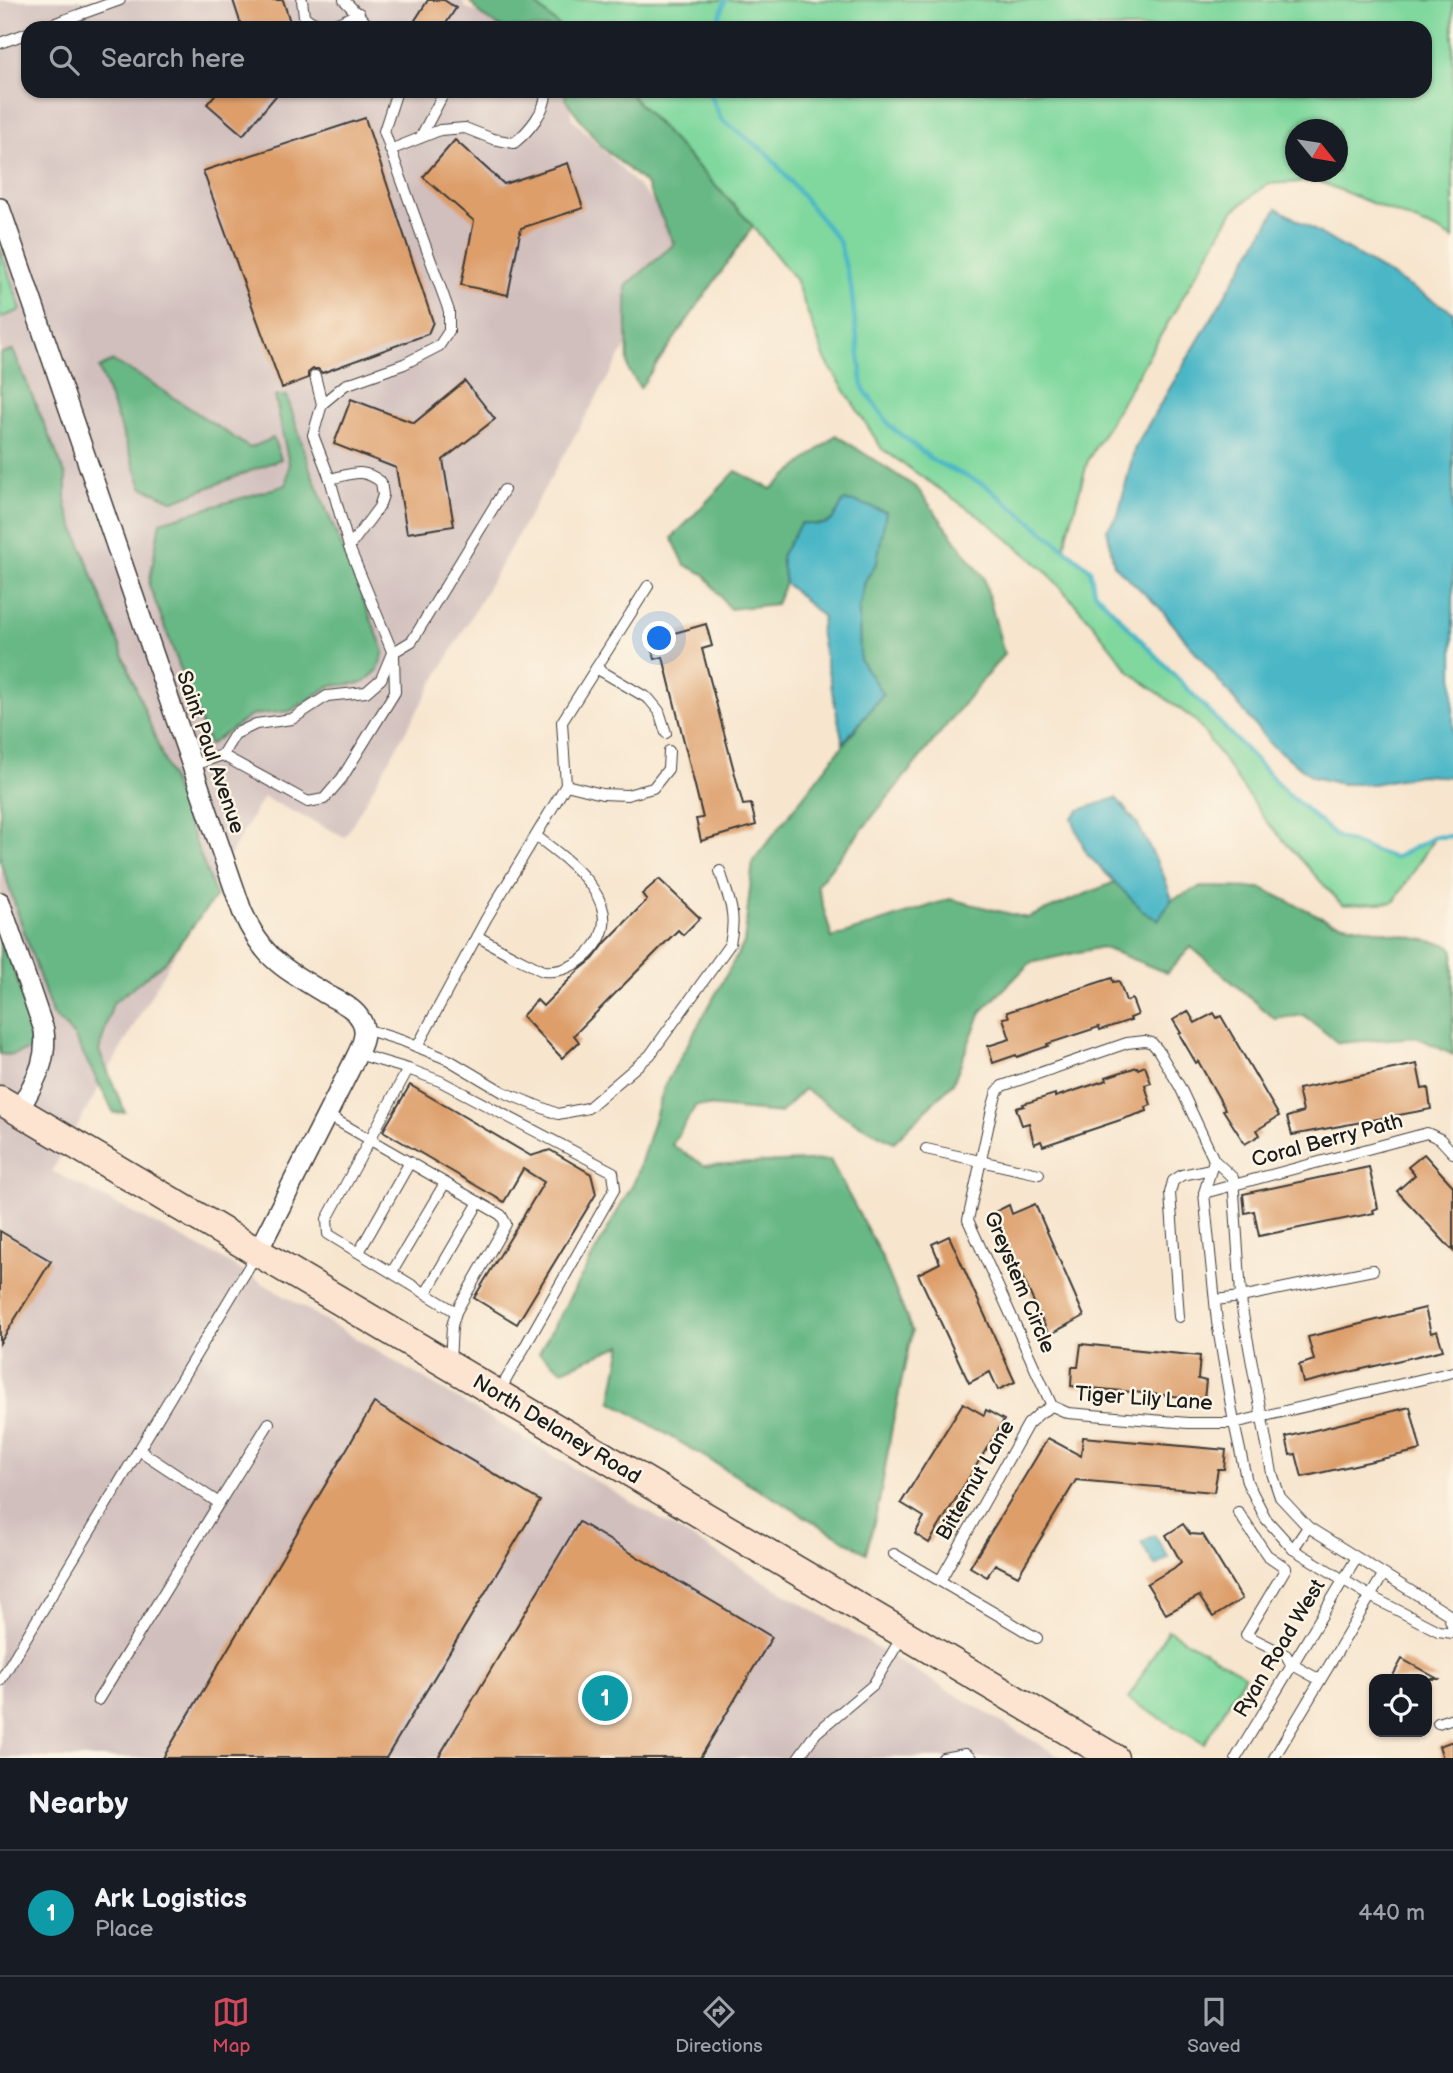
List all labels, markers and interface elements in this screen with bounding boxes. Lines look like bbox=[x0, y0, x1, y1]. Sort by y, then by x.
search box bbox=[21, 21, 1432, 98]
icon: search bbox=[45, 41, 83, 79]
text: Search here bbox=[101, 44, 245, 75]
north arrow bbox=[1285, 119, 1348, 182]
your location bbox=[642, 621, 676, 655]
street label: Saint Paul Avenue bbox=[171, 668, 250, 837]
street label: Coral Berry Path bbox=[1249, 1108, 1405, 1173]
street label: Greystem Circle bbox=[978, 1208, 1061, 1357]
street label: North Delaney Road bbox=[468, 1369, 645, 1490]
street label: Tiger Lily Lane bbox=[1074, 1381, 1214, 1416]
street label: Bitternut Lane bbox=[931, 1416, 1020, 1545]
street label: Ryan Road West bbox=[1228, 1574, 1331, 1722]
pin: 1 bbox=[582, 1672, 628, 1724]
map controls bbox=[1369, 1674, 1432, 1737]
button: locate bbox=[1369, 1674, 1432, 1737]
text: Nearby bbox=[28, 1786, 128, 1822]
text: Ark Logistics bbox=[95, 1884, 247, 1915]
text: 1 bbox=[46, 1899, 56, 1927]
text: 440 m bbox=[1358, 1899, 1425, 1927]
text: Place bbox=[95, 1915, 153, 1943]
tab: Map bbox=[212, 1993, 251, 2058]
tab: Directions bbox=[675, 1993, 763, 2058]
tab: Saved bbox=[1187, 1993, 1241, 2058]

